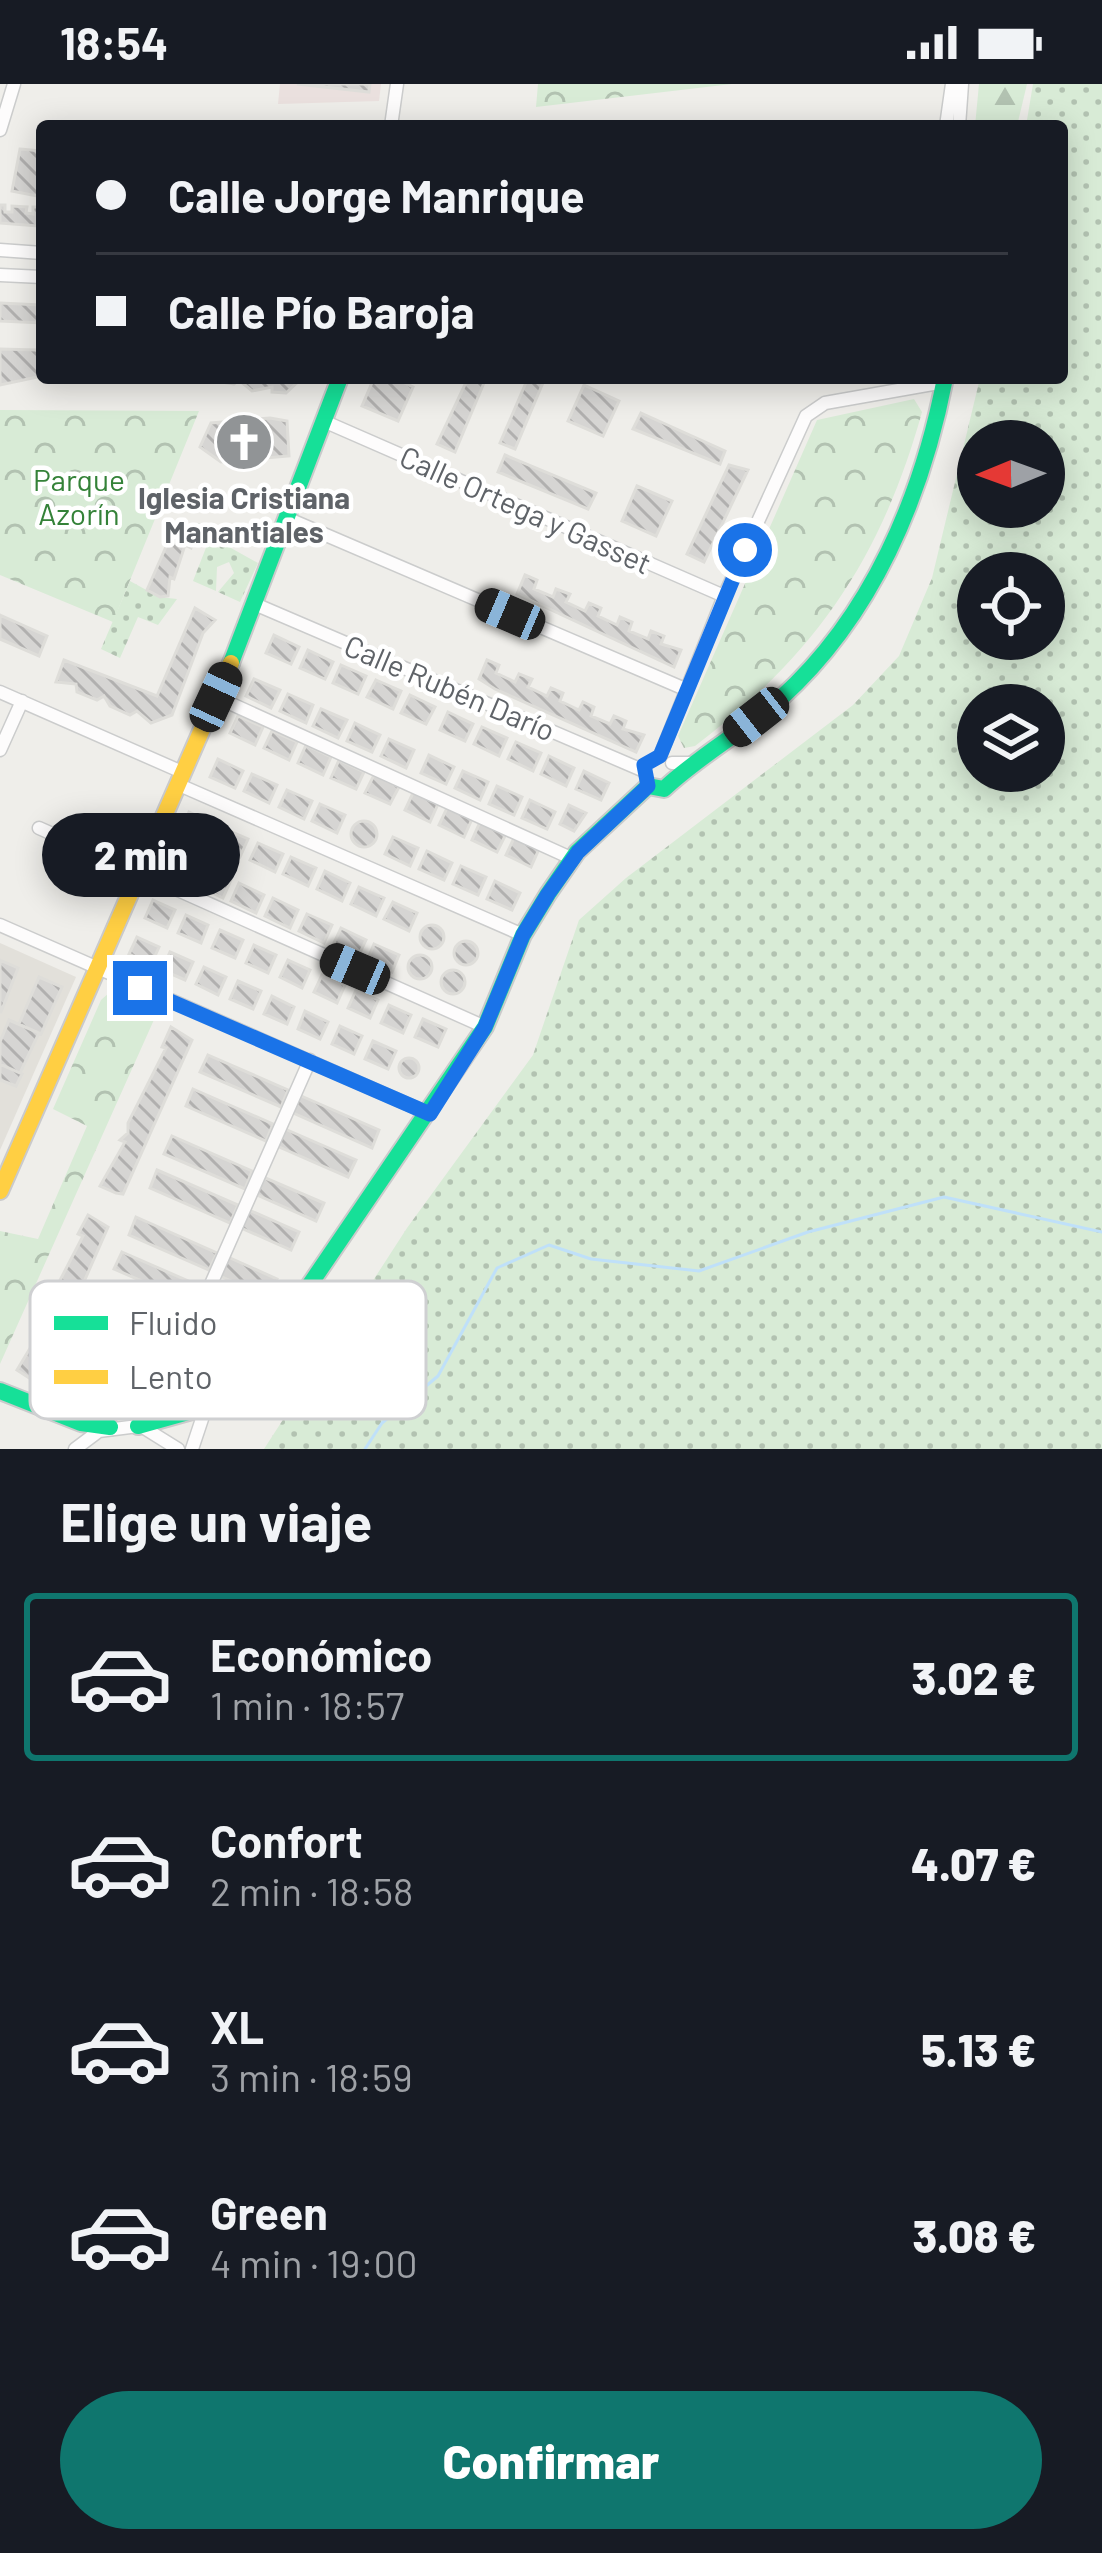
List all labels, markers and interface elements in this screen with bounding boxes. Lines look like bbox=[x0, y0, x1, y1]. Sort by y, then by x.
text: 18:54 bbox=[60, 15, 168, 69]
text: Calle Jorge Manrique bbox=[168, 168, 585, 222]
text: Calle Pío Baroja bbox=[168, 284, 475, 338]
church icon: Iglesia Cristiana Manantiales bbox=[213, 411, 275, 473]
north arrow bbox=[957, 420, 1065, 528]
map controls bbox=[957, 420, 1065, 792]
street label: Calle Ortega y Gasset bbox=[395, 437, 657, 581]
park label: Parque Azorín bbox=[33, 461, 125, 531]
place label: Iglesia Cristiana Manantiales bbox=[138, 479, 350, 549]
route start bbox=[718, 523, 772, 577]
button: locate bbox=[957, 552, 1065, 660]
car bbox=[470, 583, 550, 645]
street label: Calle Rubén Darío bbox=[339, 626, 561, 748]
car bbox=[184, 657, 248, 737]
car bbox=[717, 681, 795, 753]
button: layers bbox=[957, 684, 1065, 792]
callout: 2 min bbox=[41, 814, 239, 898]
text: 2 min bbox=[94, 831, 188, 878]
car bbox=[315, 938, 395, 1000]
route end bbox=[113, 961, 167, 1015]
legend bbox=[30, 1281, 426, 1419]
text: Fluido bbox=[129, 1302, 217, 1342]
text: Lento bbox=[129, 1356, 213, 1396]
text: Elige un viaje bbox=[60, 1488, 372, 1553]
icon: car bbox=[66, 1623, 174, 1731]
text: Económico bbox=[210, 1627, 432, 1681]
text: 3.02 € bbox=[912, 1650, 1036, 1704]
text: 1 min · 18:57 bbox=[210, 1681, 404, 1728]
icon: car bbox=[66, 1809, 174, 1917]
text: Confort bbox=[210, 1813, 363, 1867]
text: 4.07 € bbox=[911, 1836, 1036, 1890]
text: 2 min · 18:58 bbox=[210, 1867, 413, 1914]
icon: car bbox=[66, 1995, 174, 2103]
text: XL bbox=[210, 1999, 264, 2053]
text: 5.13 € bbox=[921, 2022, 1036, 2076]
text: 3 min · 18:59 bbox=[210, 2053, 412, 2100]
icon: car bbox=[66, 2181, 174, 2289]
text: Green bbox=[210, 2185, 328, 2239]
text: 3.08 € bbox=[912, 2208, 1036, 2262]
text: 4 min · 19:00 bbox=[210, 2239, 418, 2286]
button: Confirmar bbox=[60, 2391, 1042, 2529]

